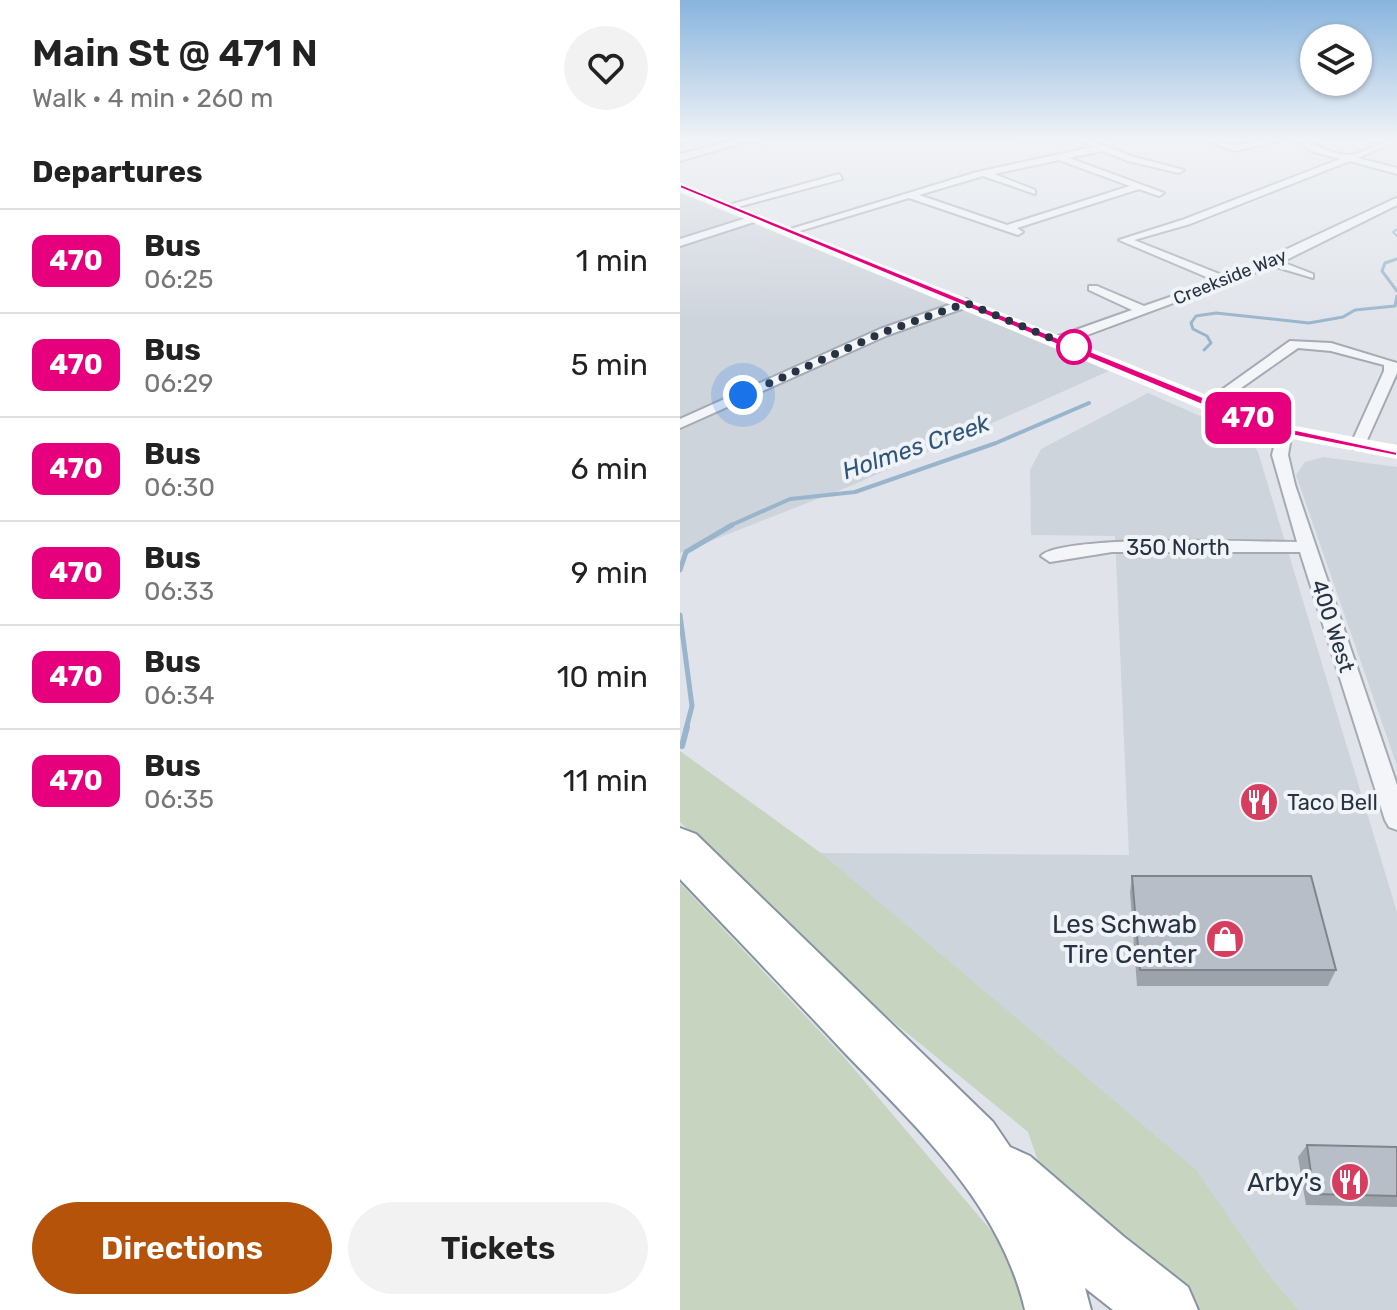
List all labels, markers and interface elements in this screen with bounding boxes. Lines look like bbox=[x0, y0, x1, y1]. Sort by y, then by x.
map controls bbox=[1300, 24, 1372, 96]
button: layers bbox=[1300, 24, 1372, 96]
button: heart bbox=[564, 26, 648, 110]
text: Main St @ 471 N bbox=[32, 30, 318, 76]
text: Walk · 4 min · 260 m bbox=[32, 83, 273, 114]
text: Departures bbox=[32, 154, 203, 190]
text: Bus bbox=[144, 228, 201, 264]
text: 1 min bbox=[576, 243, 648, 279]
text: 470 bbox=[49, 244, 103, 277]
street label: Creekside Way bbox=[1170, 244, 1290, 310]
text: 06:25 bbox=[144, 264, 214, 295]
unlabelled marker bbox=[1057, 330, 1091, 364]
text: Bus bbox=[144, 332, 201, 368]
text: 5 min bbox=[571, 347, 648, 383]
text: 470 bbox=[49, 348, 103, 381]
text: 06:29 bbox=[144, 368, 214, 399]
your location bbox=[723, 375, 763, 415]
line badge: 470 bbox=[1202, 392, 1294, 444]
text: 470 bbox=[1221, 401, 1275, 434]
water label: Holmes Creek bbox=[839, 409, 994, 485]
text: Bus bbox=[144, 436, 201, 472]
text: 6 min bbox=[570, 451, 648, 487]
text: 470 bbox=[49, 452, 103, 485]
text: 06:30 bbox=[144, 472, 215, 503]
street label: 350 North bbox=[1126, 534, 1230, 561]
text: Bus bbox=[144, 540, 201, 576]
text: 9 min bbox=[571, 555, 648, 591]
text: 470 bbox=[49, 556, 103, 589]
text: 06:33 bbox=[144, 576, 214, 607]
street label: 400 West bbox=[1305, 576, 1361, 676]
text: Bus bbox=[144, 644, 201, 680]
text: 10 min bbox=[557, 659, 648, 695]
text: 470 bbox=[49, 660, 103, 693]
text: 06:34 bbox=[144, 680, 215, 711]
text: Bus bbox=[144, 748, 201, 784]
text: 11 min bbox=[563, 763, 648, 799]
text: 470 bbox=[49, 764, 103, 797]
restaurant icon: Taco Bell bbox=[1238, 781, 1280, 823]
text: 06:35 bbox=[144, 784, 214, 815]
place label: Taco Bell bbox=[1287, 789, 1378, 816]
place label: Les Schwab Tire Center bbox=[1052, 909, 1197, 970]
shop icon: Les Schwab Tire Center bbox=[1204, 918, 1246, 960]
restaurant icon: Arby's bbox=[1329, 1161, 1371, 1203]
place label: Arby's bbox=[1247, 1167, 1322, 1198]
button: Directions bbox=[32, 1202, 332, 1294]
button: Tickets bbox=[348, 1202, 648, 1294]

